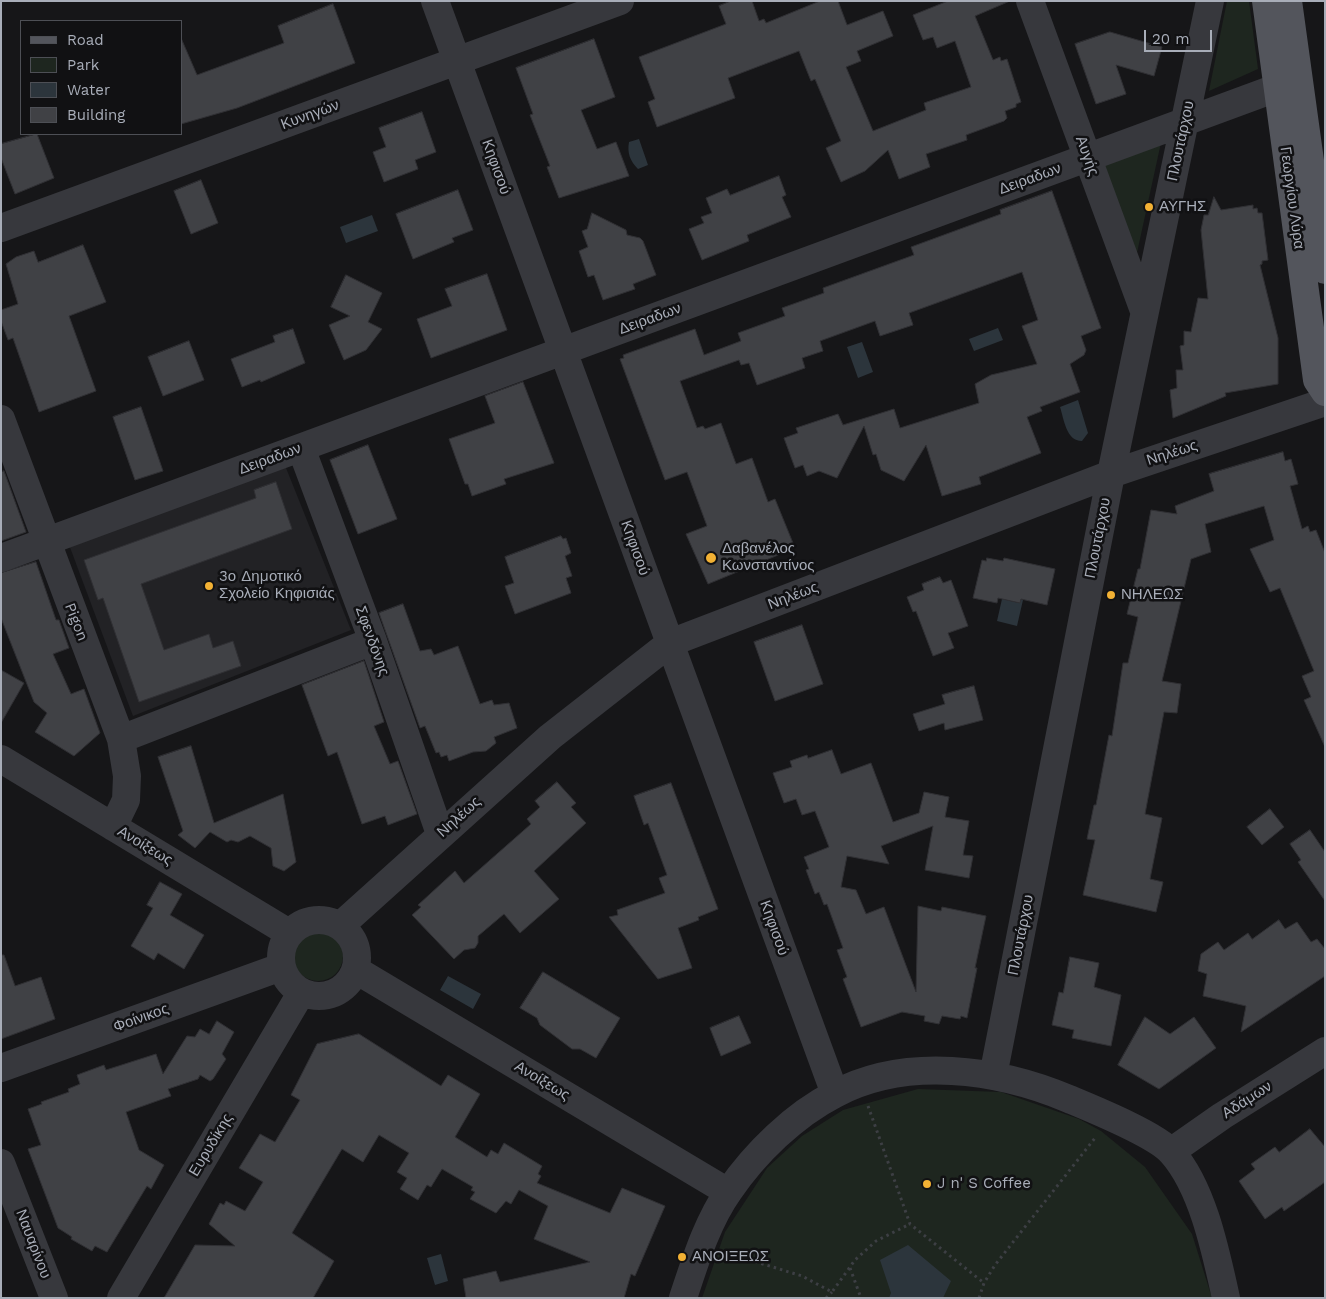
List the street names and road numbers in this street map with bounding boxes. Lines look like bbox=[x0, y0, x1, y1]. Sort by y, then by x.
street label: Κυνηγών bbox=[278, 96, 342, 134]
street label: Πλουτάρχου bbox=[1164, 99, 1198, 183]
street label: Αυγής bbox=[1071, 134, 1103, 178]
street label: Κηφισού bbox=[478, 137, 514, 197]
street label: Γεωργίου Λύρα bbox=[1276, 146, 1308, 250]
street label: Δειραδων bbox=[996, 159, 1064, 199]
street label: Δειραδων bbox=[616, 299, 684, 339]
street label: Νηλέως bbox=[1144, 436, 1200, 470]
street label: Δειραδων bbox=[236, 439, 304, 479]
street label: Πλουτάρχου bbox=[1081, 496, 1115, 580]
street label: Κηφισού bbox=[617, 518, 653, 578]
street label: Νηλέως bbox=[765, 578, 821, 614]
street label: Pigon bbox=[61, 600, 91, 644]
street label: Σφενδόνης bbox=[351, 604, 393, 678]
street label: Νηλέως bbox=[434, 793, 484, 841]
street label: Ανοίξεως bbox=[114, 823, 176, 869]
street label: Πλουτάρχου bbox=[1004, 893, 1038, 977]
street label: Κηφισού bbox=[756, 898, 792, 958]
street label: Φοίνικος bbox=[111, 1000, 171, 1036]
street label: Ανοίξεως bbox=[511, 1058, 573, 1104]
street label: Αδάμων bbox=[1219, 1077, 1275, 1123]
street label: Ευρυδίκης bbox=[185, 1110, 237, 1180]
street label: Ναυαρίνου bbox=[12, 1207, 54, 1281]

